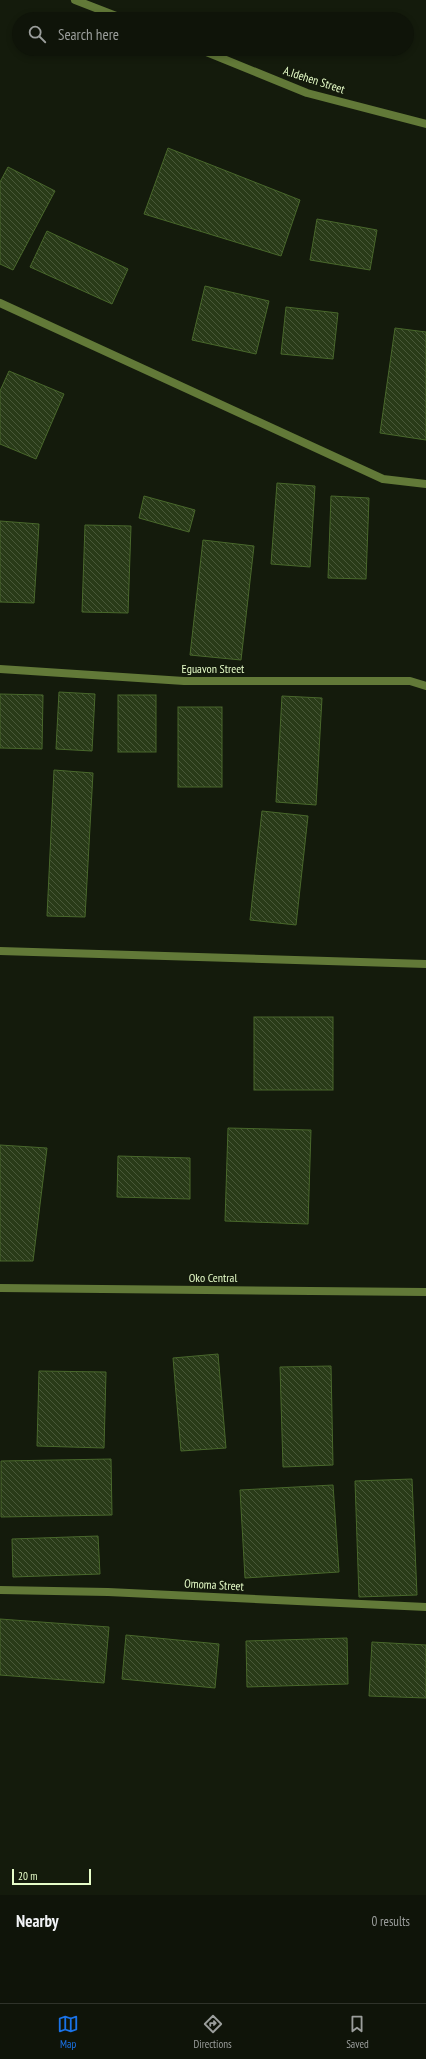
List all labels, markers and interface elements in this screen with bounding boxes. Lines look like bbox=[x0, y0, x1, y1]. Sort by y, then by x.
search box bbox=[12, 12, 414, 56]
icon: search bbox=[26, 23, 48, 45]
text: Search here bbox=[58, 25, 119, 44]
street label: A.Idehen Street bbox=[281, 63, 348, 97]
street label: Eguavon Street bbox=[182, 661, 245, 676]
street label: Oko Central bbox=[189, 1270, 237, 1285]
street label: Omoma Street bbox=[184, 1575, 245, 1594]
scale bar bbox=[12, 1867, 91, 1886]
text: 20 m bbox=[18, 1869, 37, 1883]
text: Nearby bbox=[16, 1910, 59, 1932]
text: 0 results bbox=[371, 1913, 410, 1930]
tab: Map bbox=[57, 2013, 79, 2051]
tab: Directions bbox=[194, 2013, 232, 2051]
tab: Saved bbox=[346, 2013, 369, 2051]

